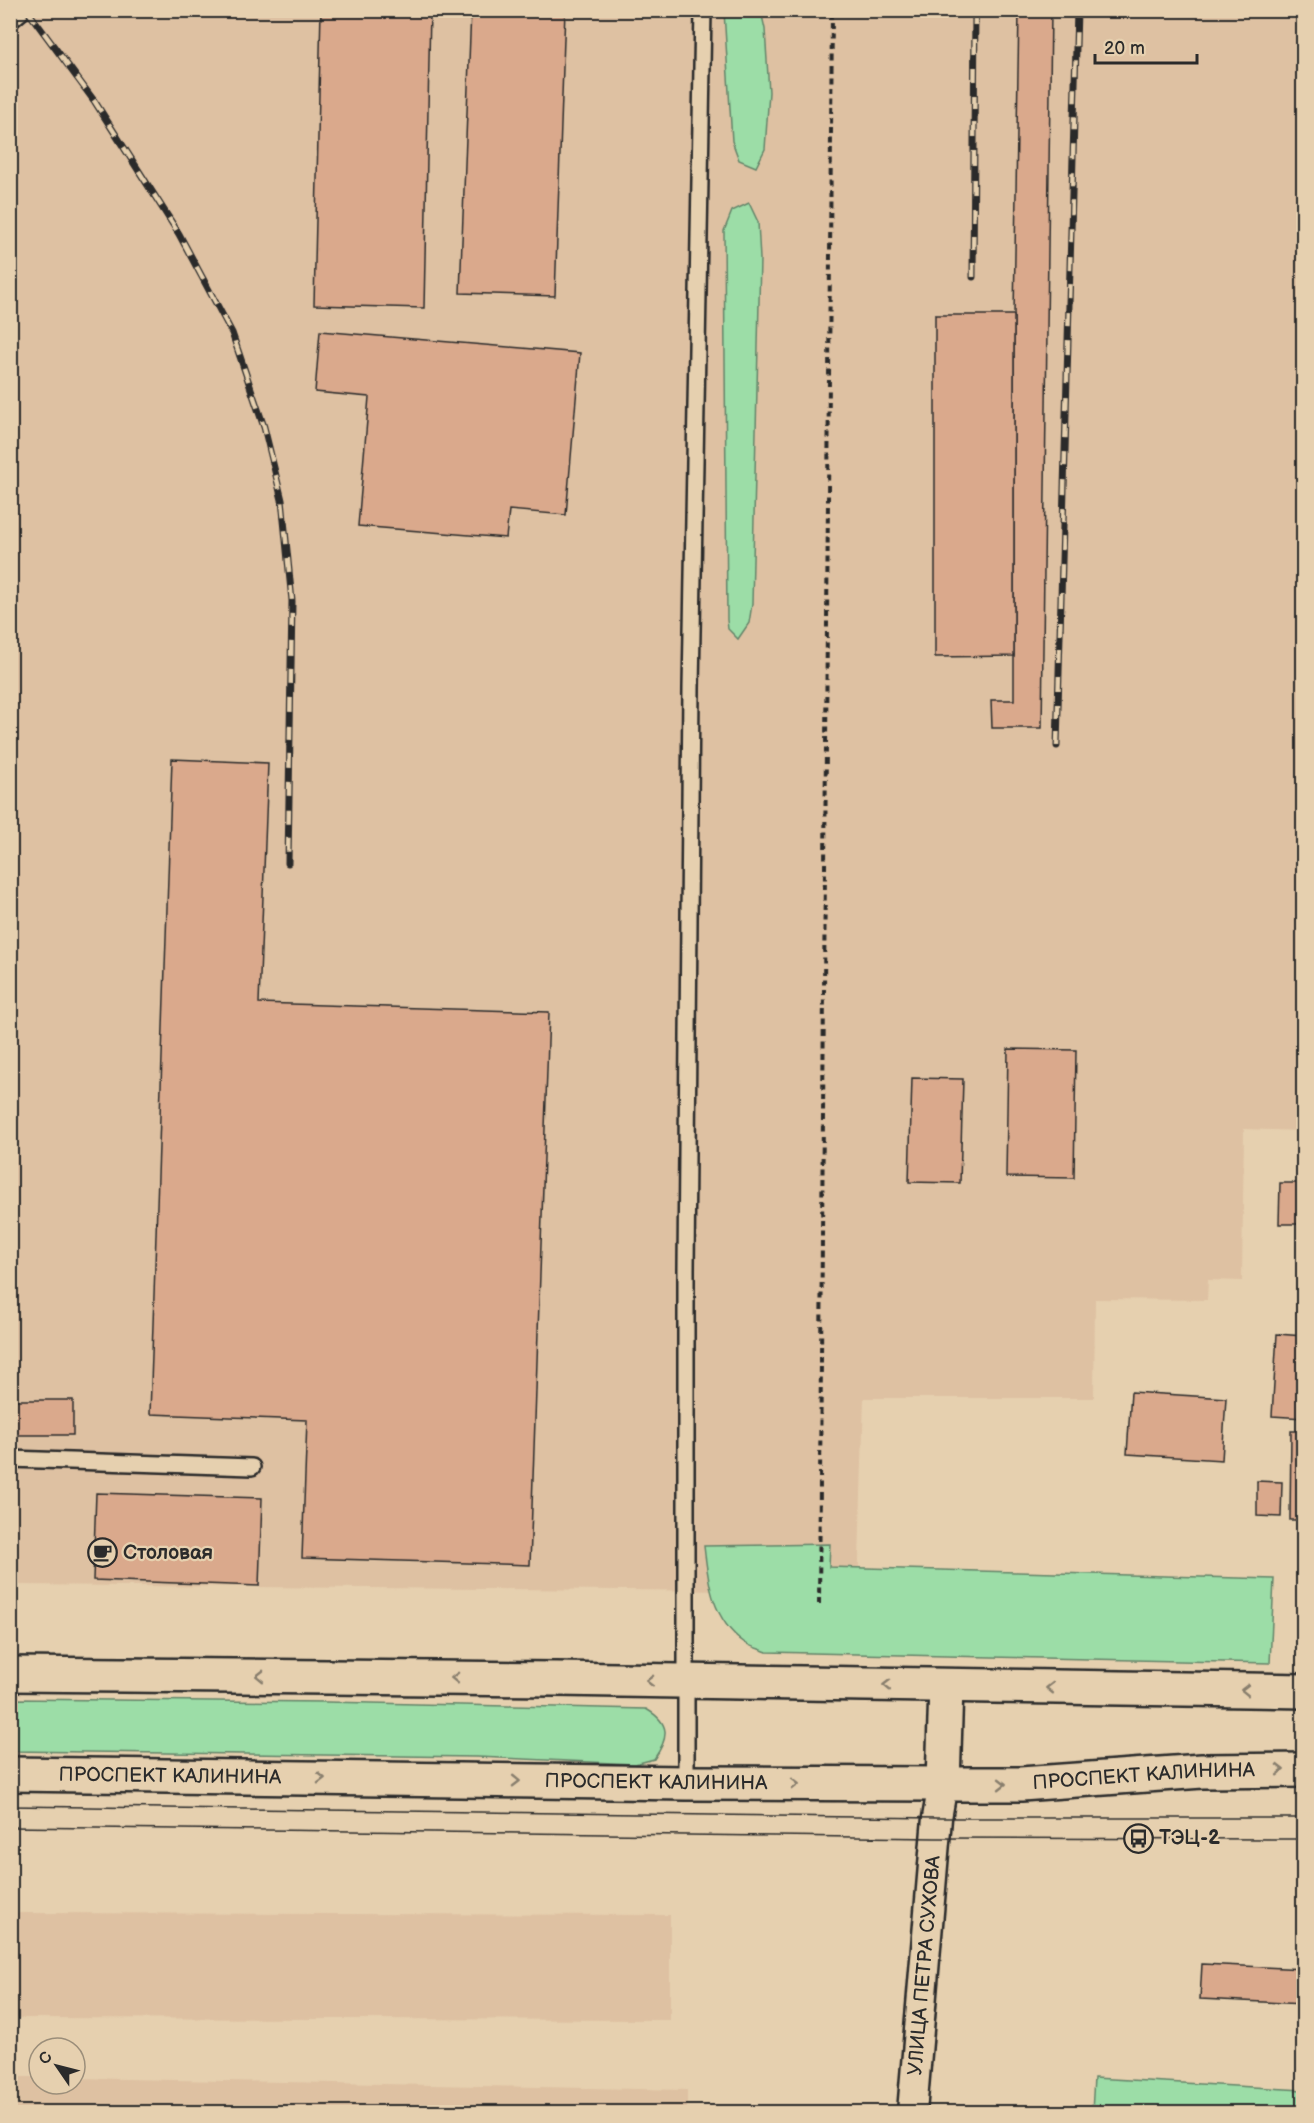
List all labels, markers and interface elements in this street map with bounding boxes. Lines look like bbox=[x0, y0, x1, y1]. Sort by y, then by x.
scale bar bbox=[1095, 27, 1197, 65]
text: 20 m bbox=[1104, 38, 1145, 59]
cafe icon: Столовая bbox=[86, 1537, 118, 1569]
place label: Столовая bbox=[123, 1541, 213, 1565]
one-way arrow bbox=[256, 1670, 265, 1682]
one-way arrow bbox=[451, 1672, 460, 1684]
one-way arrow bbox=[646, 1675, 655, 1687]
one-way arrow bbox=[883, 1679, 892, 1691]
one-way arrow bbox=[1046, 1682, 1055, 1694]
one-way arrow bbox=[1241, 1684, 1250, 1696]
street label: ПРОСПЕКТ КАЛИНИНА bbox=[1032, 1758, 1256, 1795]
street label: ПРОСПЕКТ КАЛИНИНА bbox=[58, 1763, 282, 1790]
one-way arrow bbox=[1276, 1764, 1285, 1777]
street label: ПРОСПЕКТ КАЛИНИНА bbox=[544, 1769, 768, 1795]
one-way arrow bbox=[316, 1772, 325, 1784]
one-way arrow bbox=[511, 1775, 520, 1787]
one-way arrow bbox=[790, 1777, 799, 1790]
one-way arrow bbox=[997, 1778, 1006, 1790]
bus stop icon: ТЭЦ-2 bbox=[1122, 1822, 1154, 1854]
place label: ТЭЦ-2 bbox=[1159, 1826, 1220, 1850]
street label: УЛИЦА ПЕТРА СУХОВА bbox=[903, 1854, 946, 2077]
north arrow bbox=[27, 2036, 87, 2096]
text: С bbox=[35, 2048, 57, 2068]

